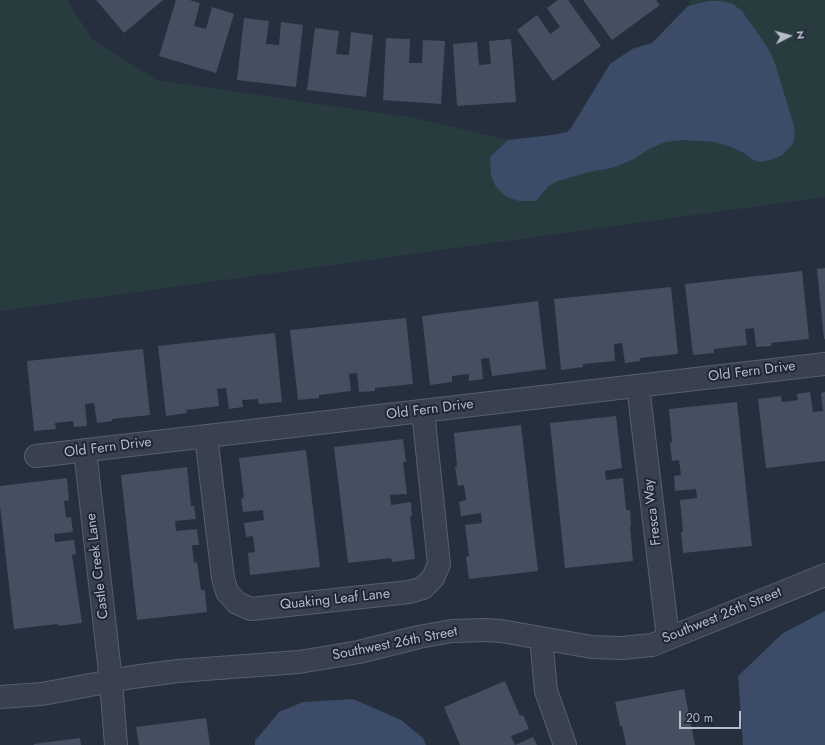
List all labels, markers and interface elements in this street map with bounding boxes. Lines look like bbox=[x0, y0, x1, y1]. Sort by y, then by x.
north arrow bbox=[769, 16, 809, 56]
text: N bbox=[793, 30, 809, 40]
street label: Old Fern Drive bbox=[707, 358, 797, 386]
street label: Old Fern Drive bbox=[385, 396, 475, 424]
street label: Old Fern Drive bbox=[63, 434, 153, 462]
street label: Fresca Way bbox=[641, 478, 665, 546]
street label: Castle Creek Lane bbox=[83, 512, 113, 620]
street label: Southwest 26th Street bbox=[660, 584, 784, 648]
street label: Quaking Leaf Lane bbox=[279, 586, 391, 614]
street label: Southwest 26th Street bbox=[331, 624, 459, 664]
scale bar bbox=[681, 703, 743, 729]
text: 20 m bbox=[686, 709, 713, 727]

